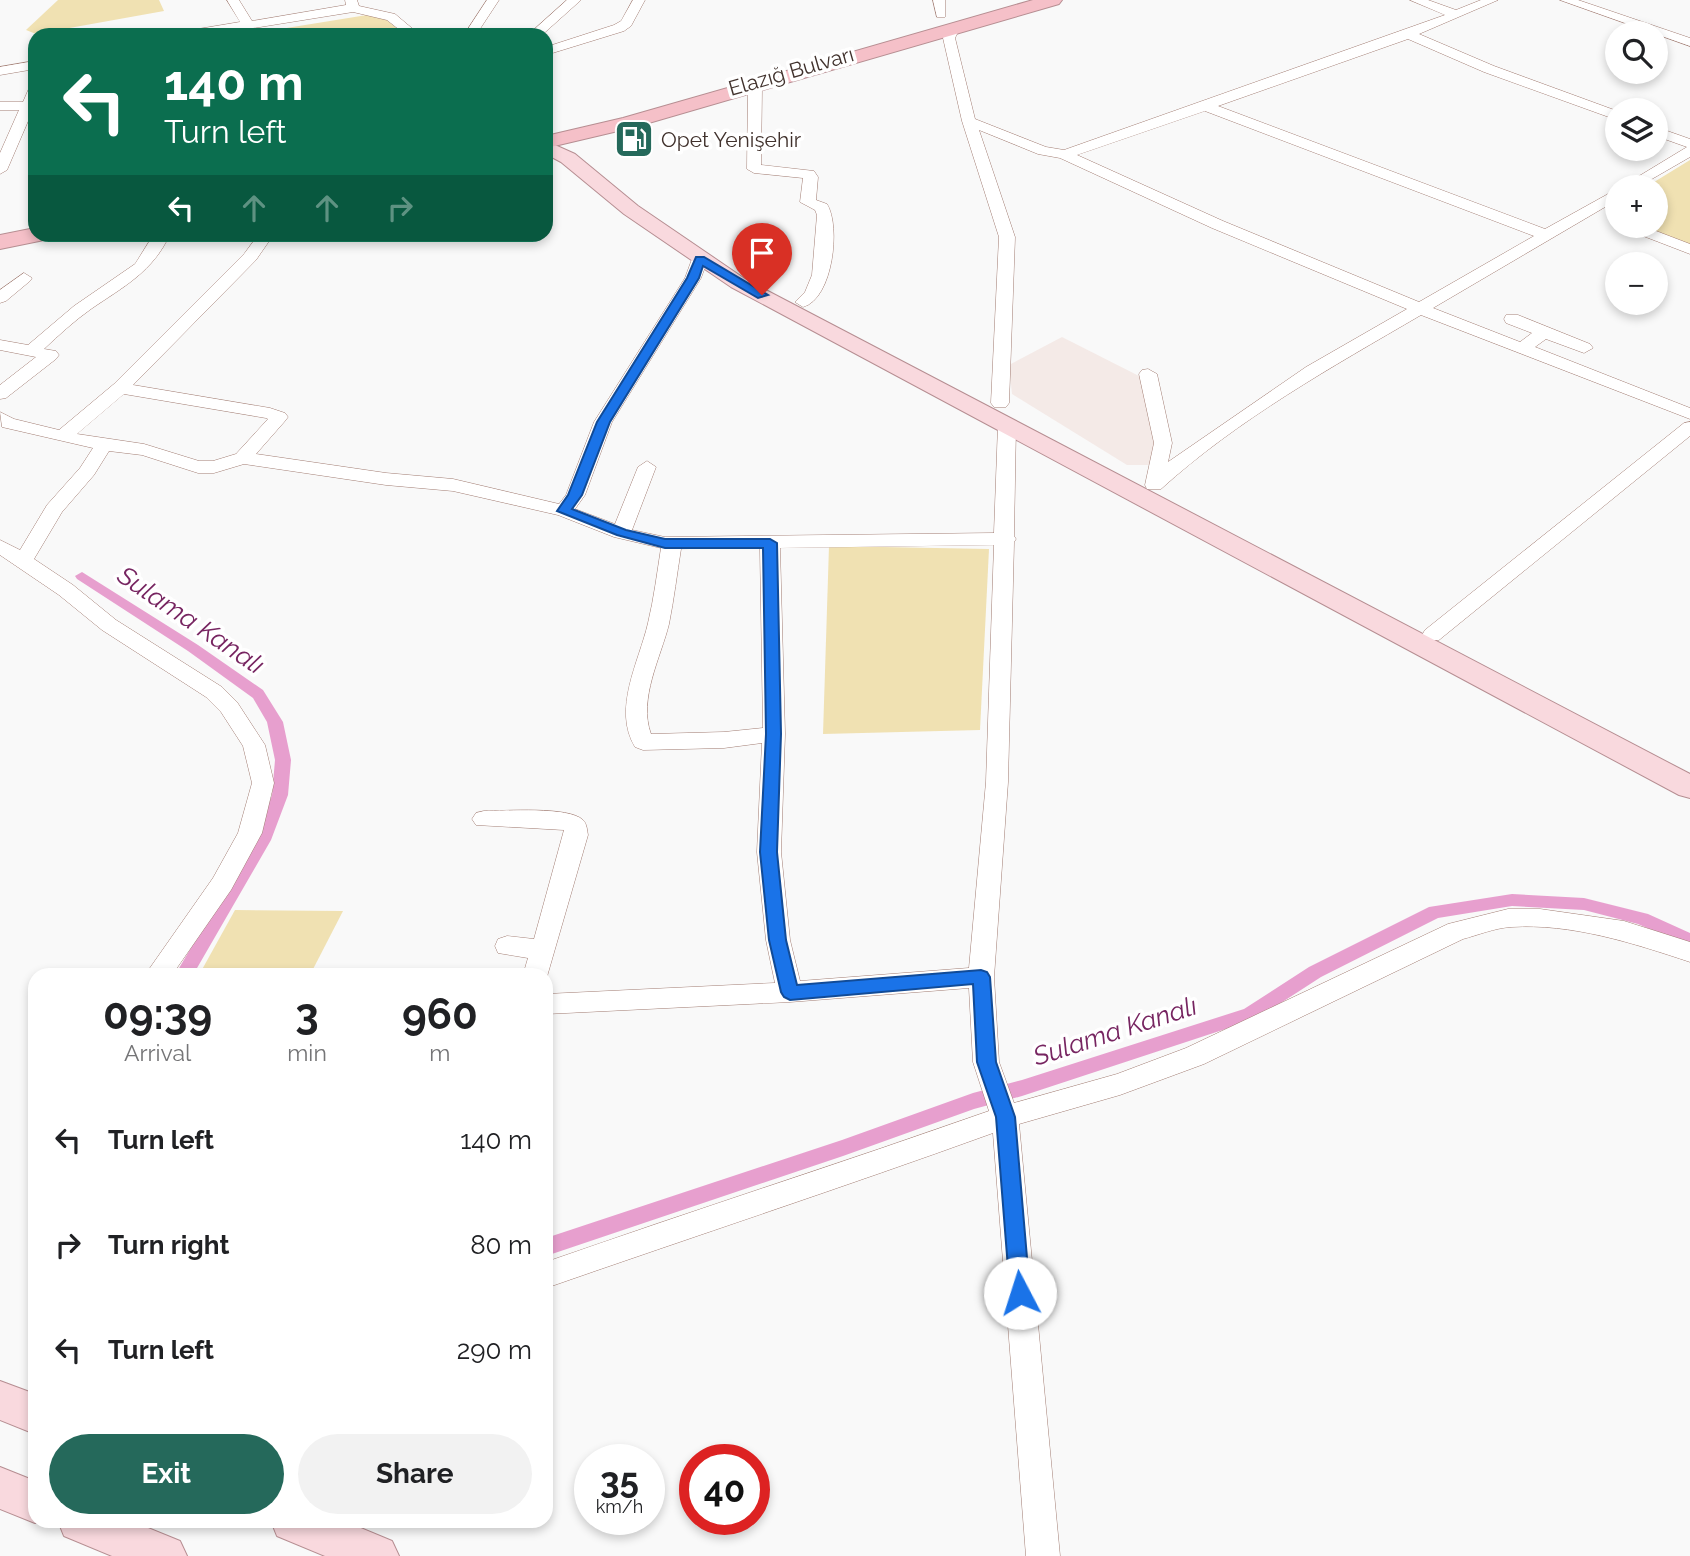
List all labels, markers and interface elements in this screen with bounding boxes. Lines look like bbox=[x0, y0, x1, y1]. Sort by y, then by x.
map controls bbox=[1605, 21, 1668, 315]
button: search bbox=[1605, 21, 1668, 84]
street label: Elazığ Bulvarı bbox=[725, 41, 857, 101]
text: 140 m bbox=[164, 54, 304, 111]
icon: left bbox=[49, 56, 140, 147]
button: layers bbox=[1605, 98, 1668, 161]
text: Turn left bbox=[164, 113, 286, 150]
fuel station icon: Opet Yenişehir bbox=[613, 118, 655, 160]
place label: Opet Yenişehir bbox=[661, 127, 802, 152]
button: + bbox=[1605, 175, 1668, 238]
icon: left bbox=[162, 189, 200, 227]
icon: ahead bbox=[235, 189, 273, 227]
icon: ahead bbox=[308, 189, 346, 227]
icon: right bbox=[381, 189, 419, 227]
pin bbox=[732, 223, 792, 295]
icon: arrive bbox=[743, 234, 781, 272]
button: − bbox=[1605, 252, 1668, 315]
water label: Sulama Kanalı bbox=[111, 559, 270, 680]
text: 09:39 bbox=[103, 990, 212, 1039]
text: 3 bbox=[295, 990, 319, 1039]
text: 960 bbox=[402, 990, 478, 1039]
water label: Sulama Kanalı bbox=[1028, 990, 1201, 1072]
text: Arrival bbox=[124, 1039, 191, 1066]
text: min bbox=[287, 1039, 327, 1066]
text: m bbox=[429, 1039, 450, 1066]
icon: left bbox=[49, 1121, 87, 1159]
text: Turn left bbox=[108, 1125, 214, 1155]
text: 140 m bbox=[460, 1125, 532, 1155]
icon: right bbox=[49, 1226, 87, 1264]
text: Turn right bbox=[108, 1230, 229, 1260]
text: 80 m bbox=[470, 1230, 532, 1260]
position arrow bbox=[983, 1256, 1057, 1330]
icon: left bbox=[49, 1331, 87, 1369]
text: Turn left bbox=[108, 1335, 214, 1365]
text: 290 m bbox=[457, 1335, 532, 1365]
button: Exit bbox=[49, 1434, 284, 1514]
button: Share bbox=[298, 1434, 532, 1514]
speed limit sign: 40 bbox=[679, 1444, 770, 1535]
text: 35 bbox=[600, 1460, 639, 1501]
text: km/h bbox=[596, 1496, 643, 1517]

